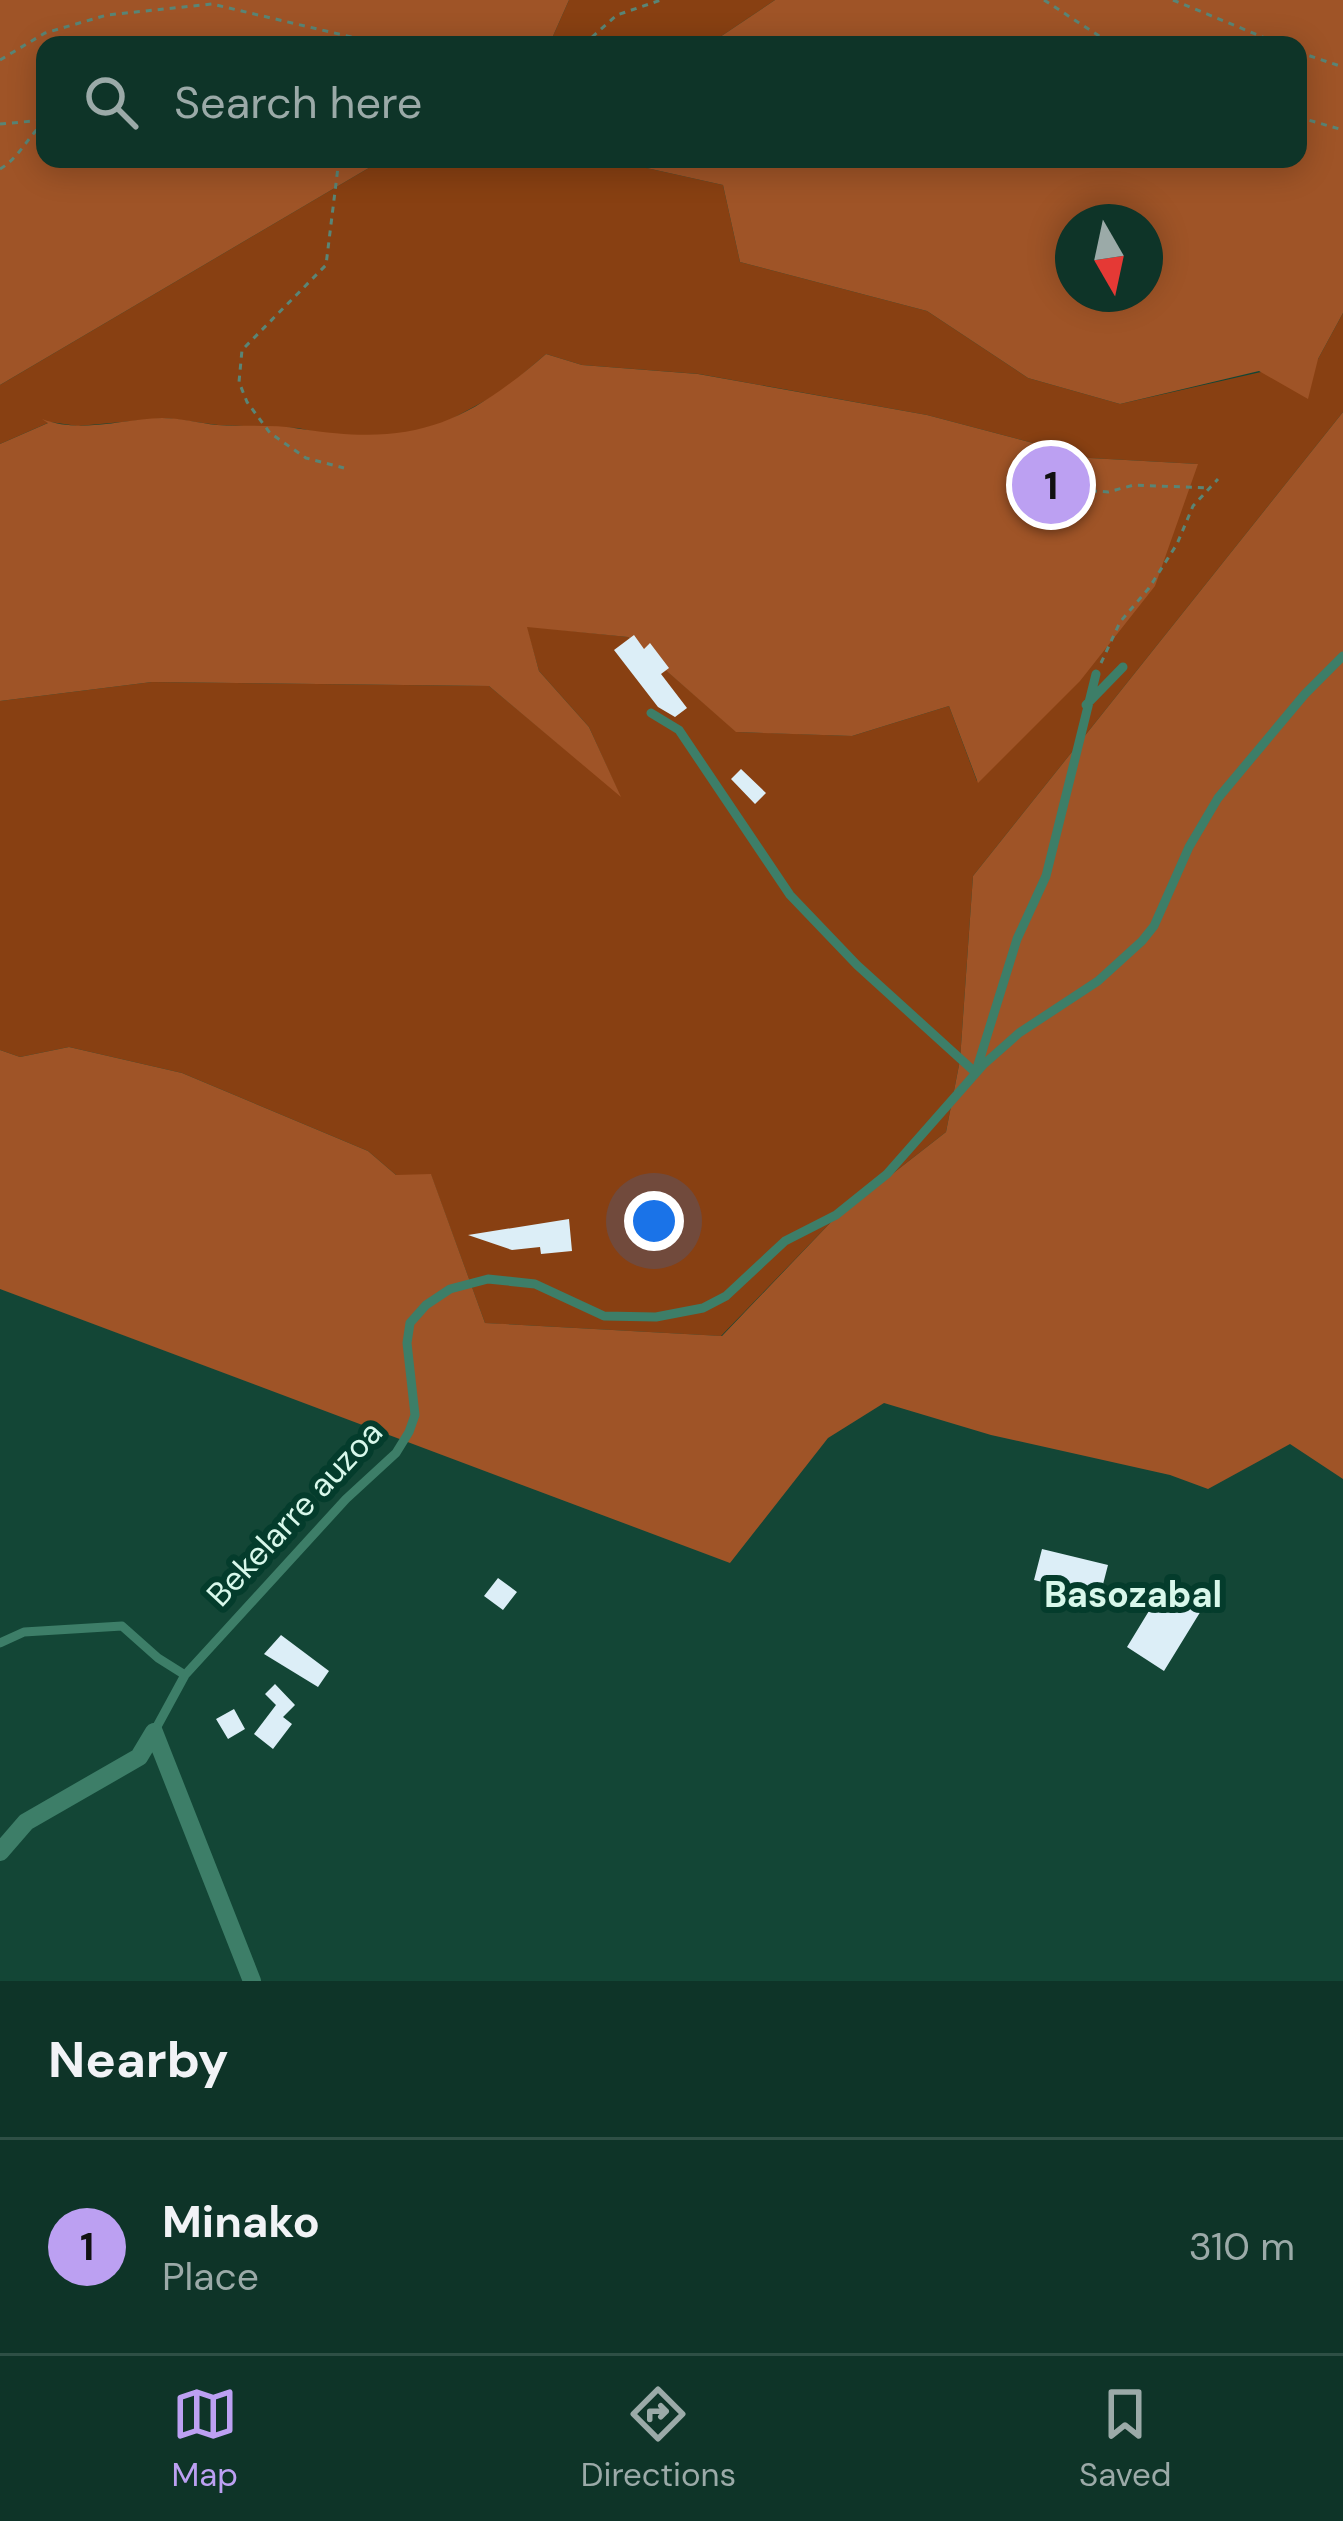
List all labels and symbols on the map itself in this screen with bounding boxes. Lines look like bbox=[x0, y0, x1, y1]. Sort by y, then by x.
north arrow bbox=[1055, 204, 1163, 312]
pin: 1 bbox=[1012, 440, 1090, 530]
your location bbox=[624, 1191, 684, 1251]
street label: Bekelarre auzoa bbox=[197, 1411, 392, 1615]
district label: Basozabal bbox=[1044, 1571, 1222, 1618]

